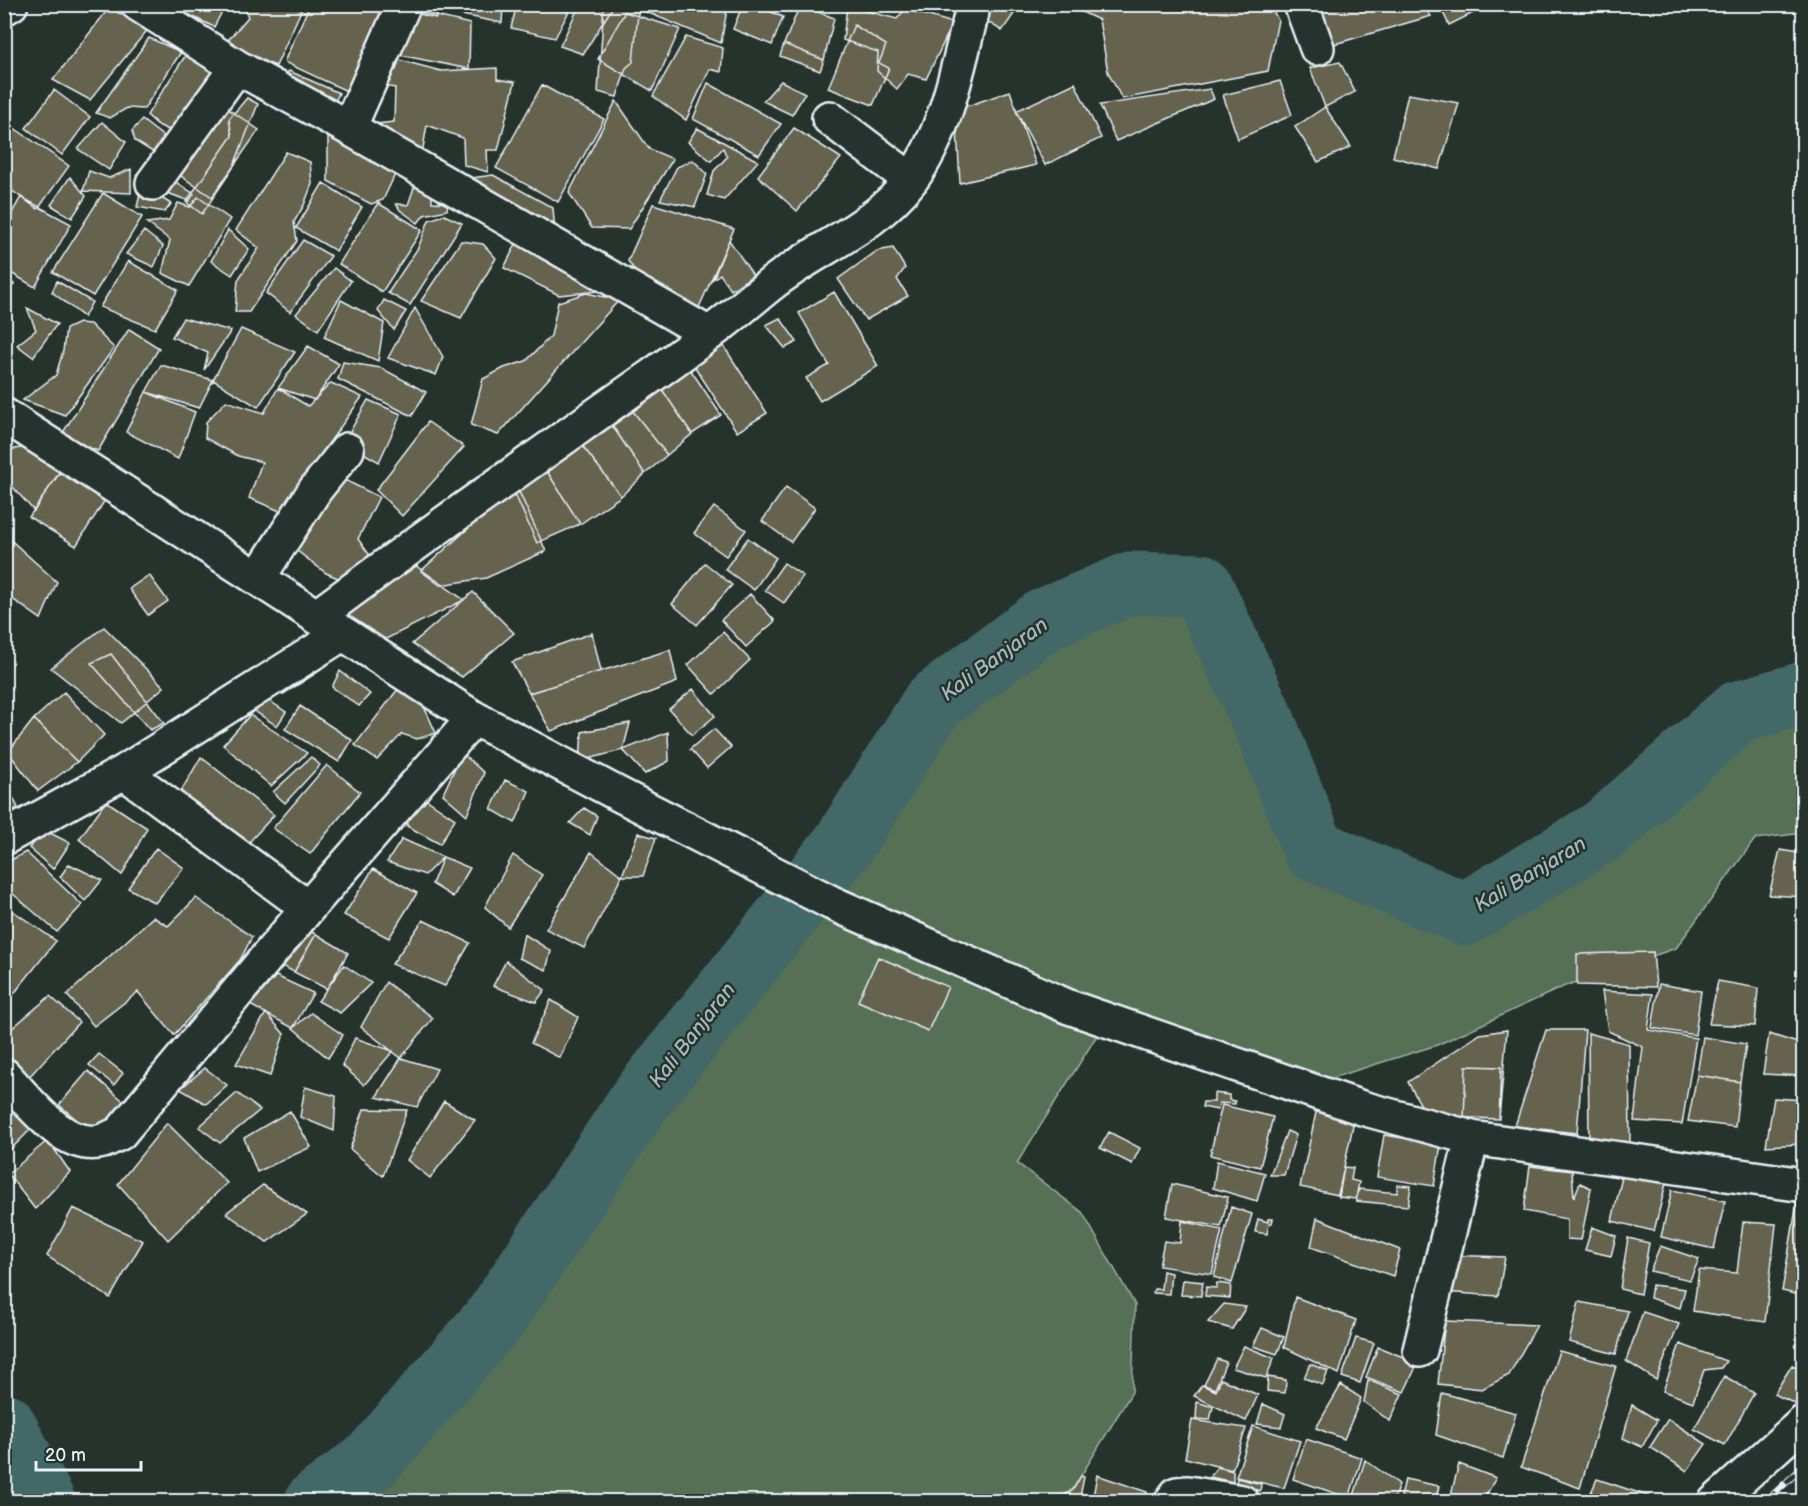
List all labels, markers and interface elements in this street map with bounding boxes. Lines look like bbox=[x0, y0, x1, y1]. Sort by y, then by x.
water label: Kali Banjaran bbox=[936, 612, 1053, 707]
water label: Kali Banjaran bbox=[1470, 831, 1591, 918]
water label: Kali Banjaran bbox=[644, 978, 741, 1093]
scale bar bbox=[36, 1434, 141, 1472]
text: 20 m bbox=[45, 1445, 86, 1466]

